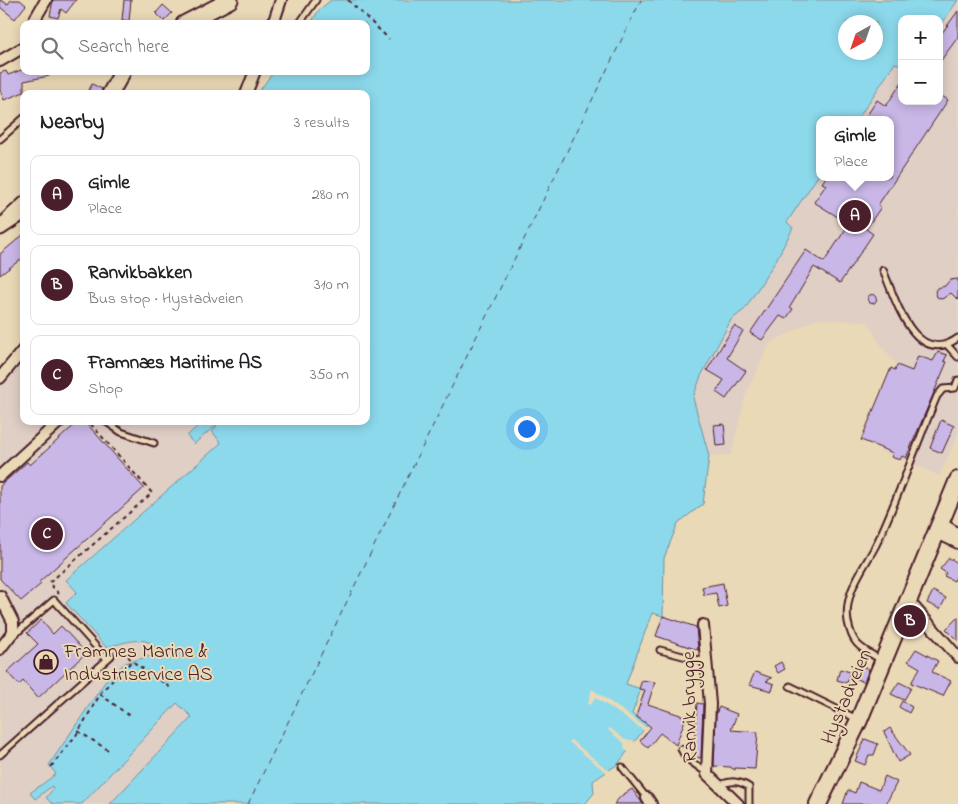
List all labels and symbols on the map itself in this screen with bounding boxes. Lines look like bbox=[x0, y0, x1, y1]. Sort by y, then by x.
north arrow bbox=[838, 15, 883, 60]
pin: A bbox=[839, 197, 871, 235]
your location bbox=[514, 416, 540, 442]
pin: C bbox=[31, 515, 63, 553]
pin: B bbox=[894, 602, 926, 640]
place label: Framnes Marine & Industriservice AS bbox=[63, 638, 213, 690]
street label: Hystadveien bbox=[814, 645, 881, 749]
shop icon: Framnes Marine & Industriservice AS bbox=[33, 649, 59, 675]
street label: Ranvik brygge bbox=[675, 651, 707, 763]

